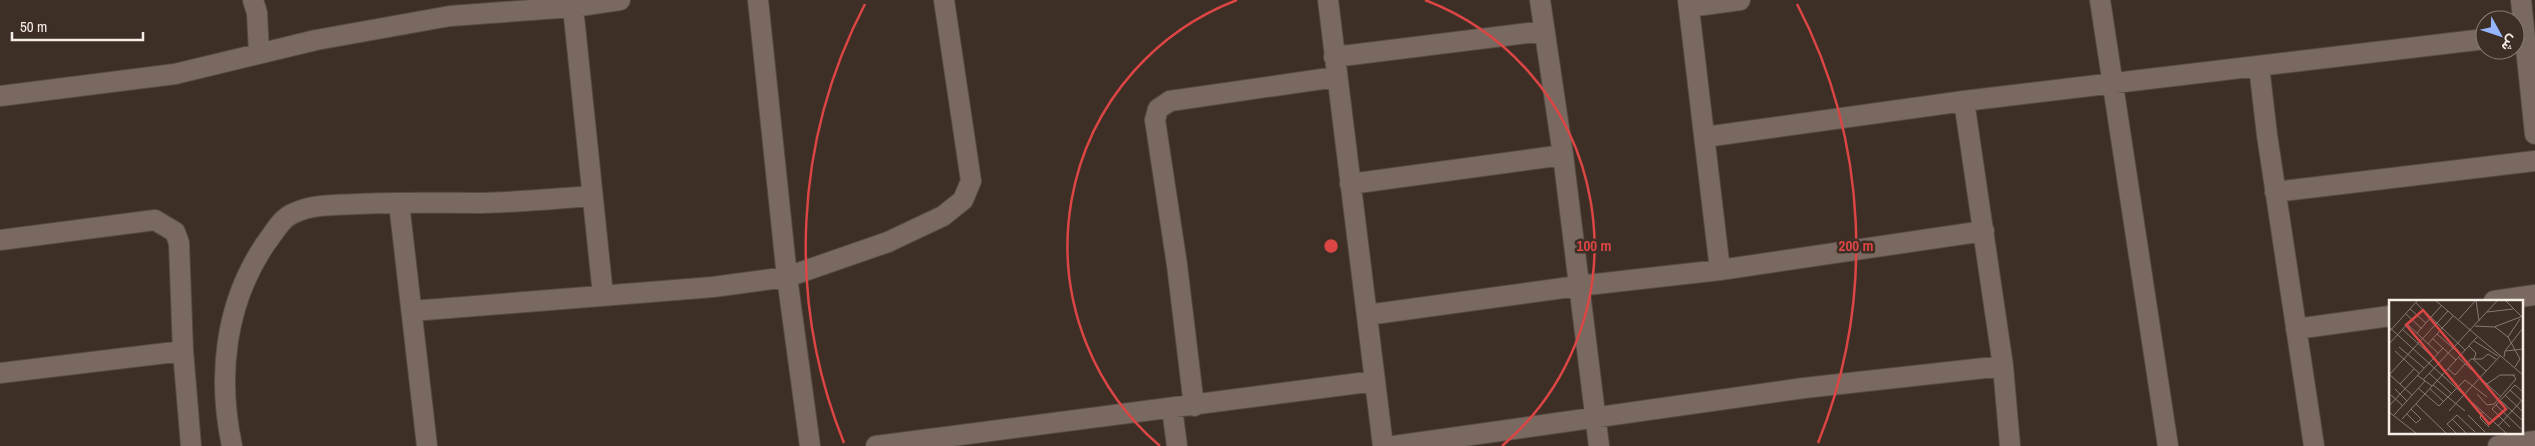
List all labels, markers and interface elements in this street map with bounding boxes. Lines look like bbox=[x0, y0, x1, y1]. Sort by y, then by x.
scale bar bbox=[12, 10, 144, 42]
north arrow bbox=[2475, 10, 2525, 60]
text: 50 m bbox=[20, 16, 47, 37]
text: ش bbox=[2498, 31, 2522, 56]
text: 100 m bbox=[1577, 235, 1611, 256]
text: 200 m bbox=[1839, 235, 1873, 256]
centre of rings bbox=[1322, 237, 1340, 255]
inset map bbox=[2389, 300, 2522, 434]

